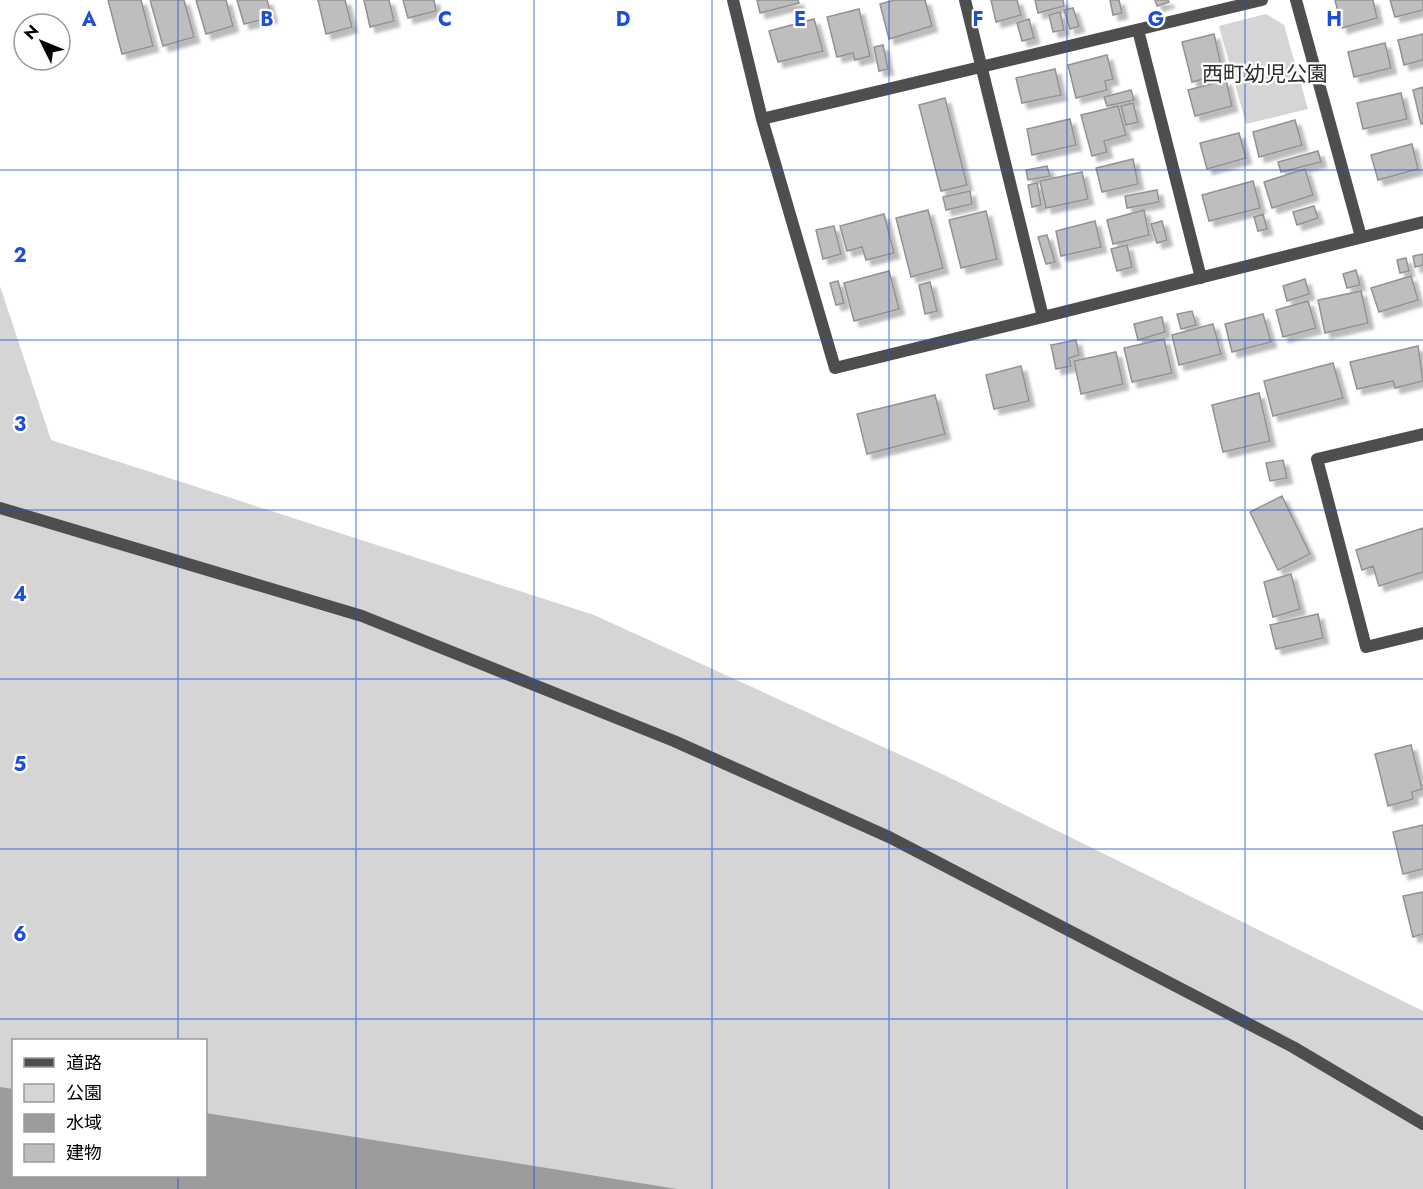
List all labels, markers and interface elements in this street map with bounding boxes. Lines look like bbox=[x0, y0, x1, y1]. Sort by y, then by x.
text: A bbox=[81, 5, 97, 34]
text: B bbox=[260, 5, 274, 34]
text: C bbox=[438, 5, 452, 34]
text: D bbox=[616, 5, 630, 34]
text: E bbox=[794, 5, 806, 34]
text: F bbox=[972, 5, 984, 34]
text: G bbox=[1148, 5, 1164, 34]
text: H bbox=[1326, 5, 1342, 34]
north arrow bbox=[12, 12, 72, 72]
text: N bbox=[19, 20, 44, 45]
park label: 西町幼児公園 bbox=[1202, 59, 1328, 89]
text: 2 bbox=[13, 241, 27, 270]
text: 3 bbox=[14, 410, 26, 439]
text: 4 bbox=[13, 580, 27, 609]
text: 5 bbox=[14, 750, 27, 779]
text: 6 bbox=[13, 920, 27, 949]
legend bbox=[12, 1039, 207, 1177]
text: 道路 bbox=[66, 1050, 102, 1076]
text: 公園 bbox=[66, 1080, 102, 1106]
text: 水域 bbox=[66, 1110, 102, 1136]
text: 建物 bbox=[66, 1140, 102, 1166]

